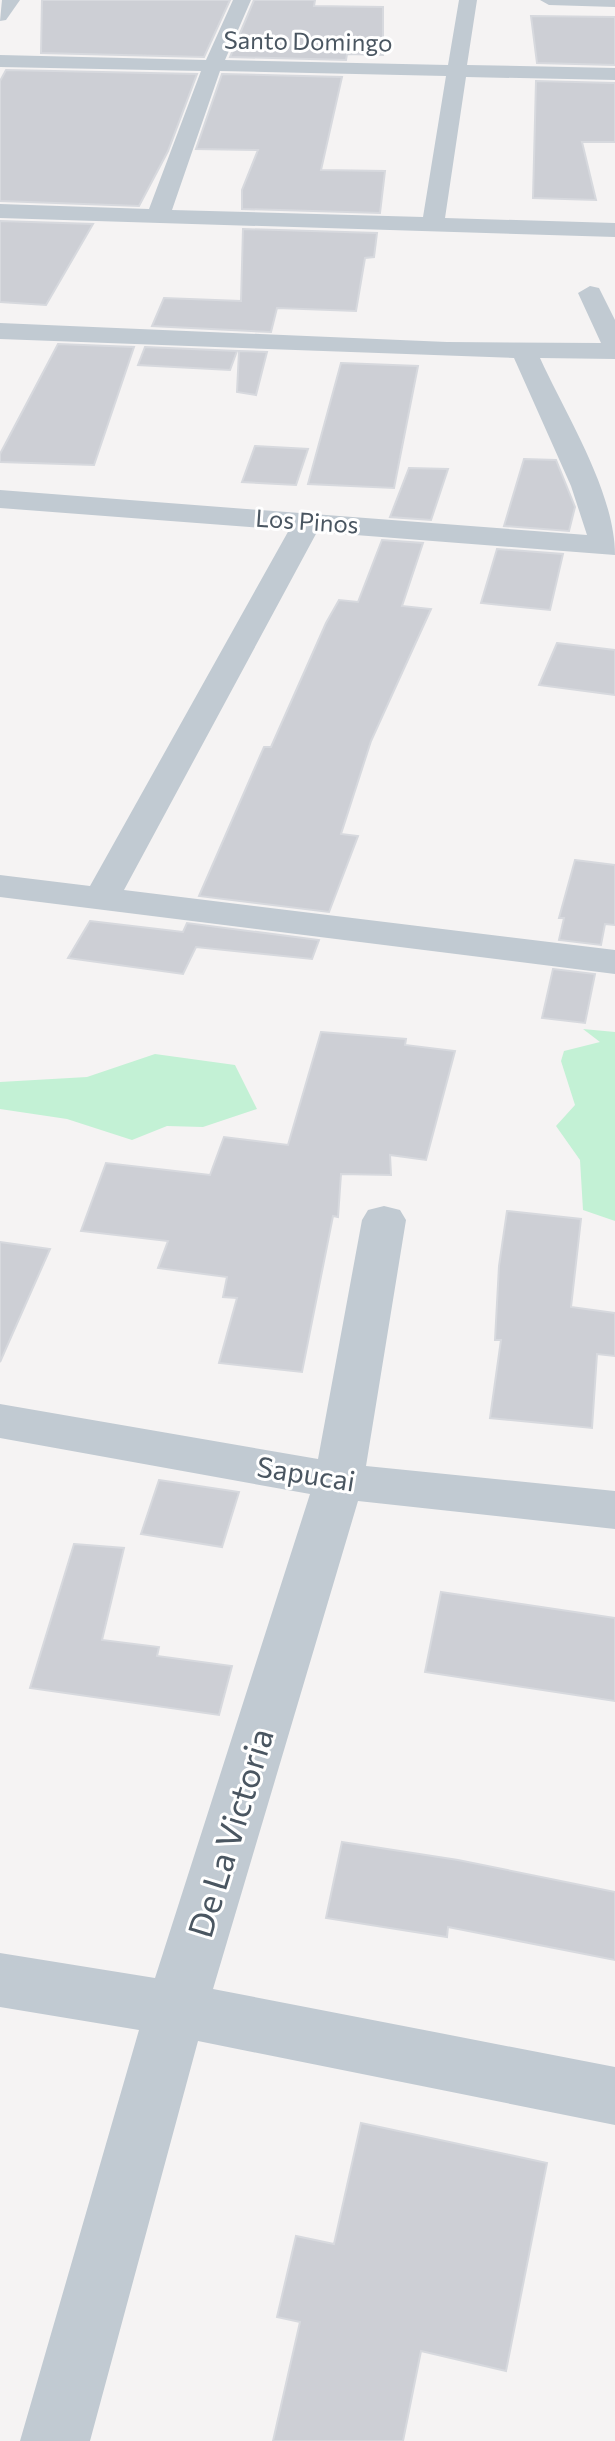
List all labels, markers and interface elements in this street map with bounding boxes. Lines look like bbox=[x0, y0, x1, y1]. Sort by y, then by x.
street label: Santo Domingo bbox=[223, 25, 393, 56]
street label: Los Pinos bbox=[255, 502, 360, 539]
street label: Sapucai bbox=[255, 1448, 358, 1498]
street label: De La Victoria bbox=[177, 1723, 281, 1942]

